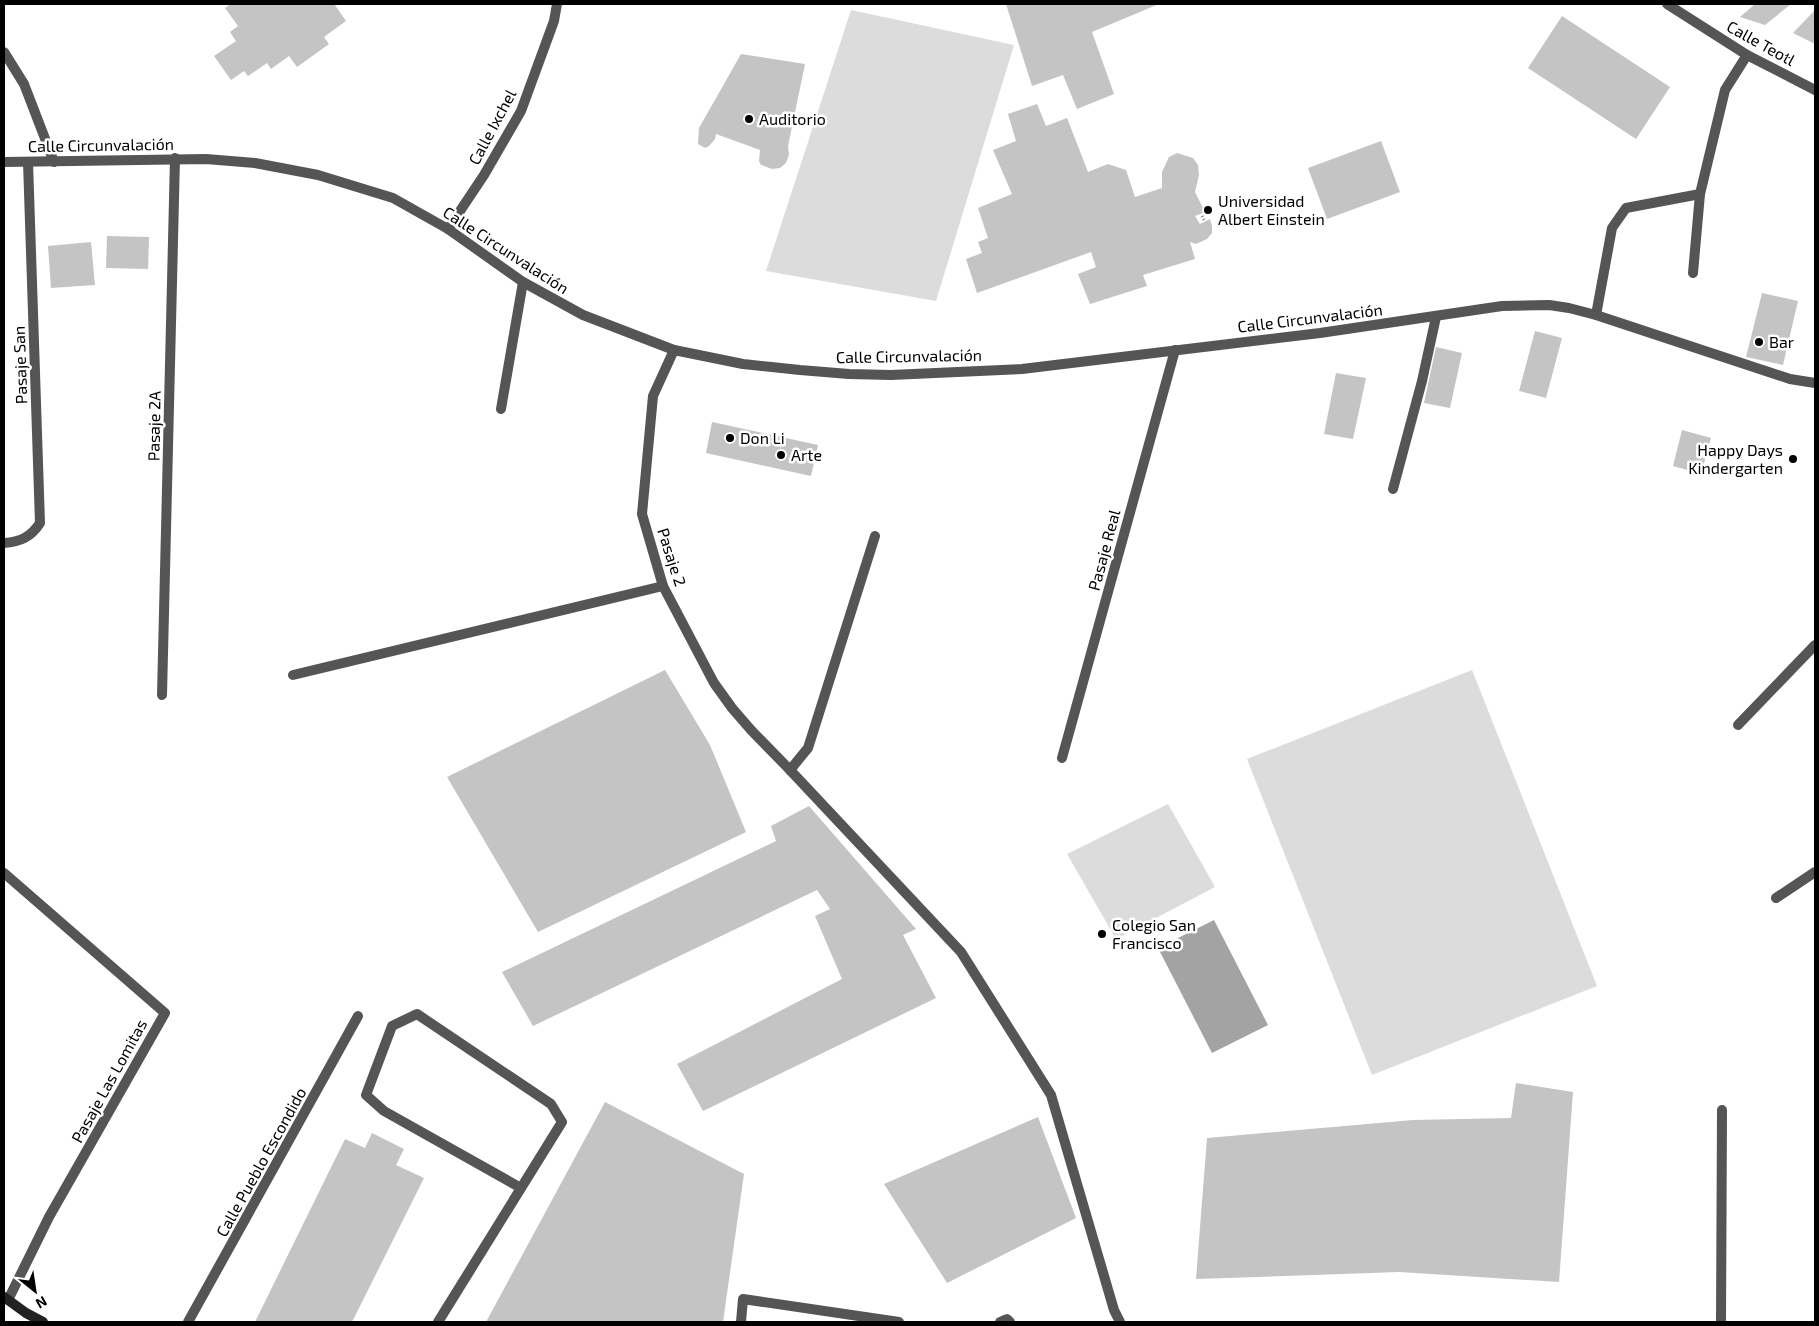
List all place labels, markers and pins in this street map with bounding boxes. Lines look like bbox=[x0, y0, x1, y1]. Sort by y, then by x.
place label: Auditorio bbox=[759, 109, 826, 128]
marker: Auditorio bbox=[743, 113, 755, 125]
place label: Universidad Albert Einstein bbox=[1218, 191, 1325, 228]
marker: Universidad Albert Einstein bbox=[1202, 204, 1214, 216]
place label: Bar bbox=[1769, 332, 1795, 351]
marker: Bar bbox=[1753, 336, 1765, 348]
place label: Don Li bbox=[740, 428, 785, 447]
marker: Don Li bbox=[724, 432, 736, 444]
place label: Happy Days Kindergarten bbox=[1688, 440, 1783, 477]
place label: Arte bbox=[791, 445, 822, 464]
marker: Arte bbox=[775, 449, 787, 461]
marker: Happy Days Kindergarten bbox=[1787, 453, 1799, 465]
place label: Colegio San Francisco bbox=[1112, 915, 1196, 952]
marker: Colegio San Francisco bbox=[1096, 928, 1108, 940]

